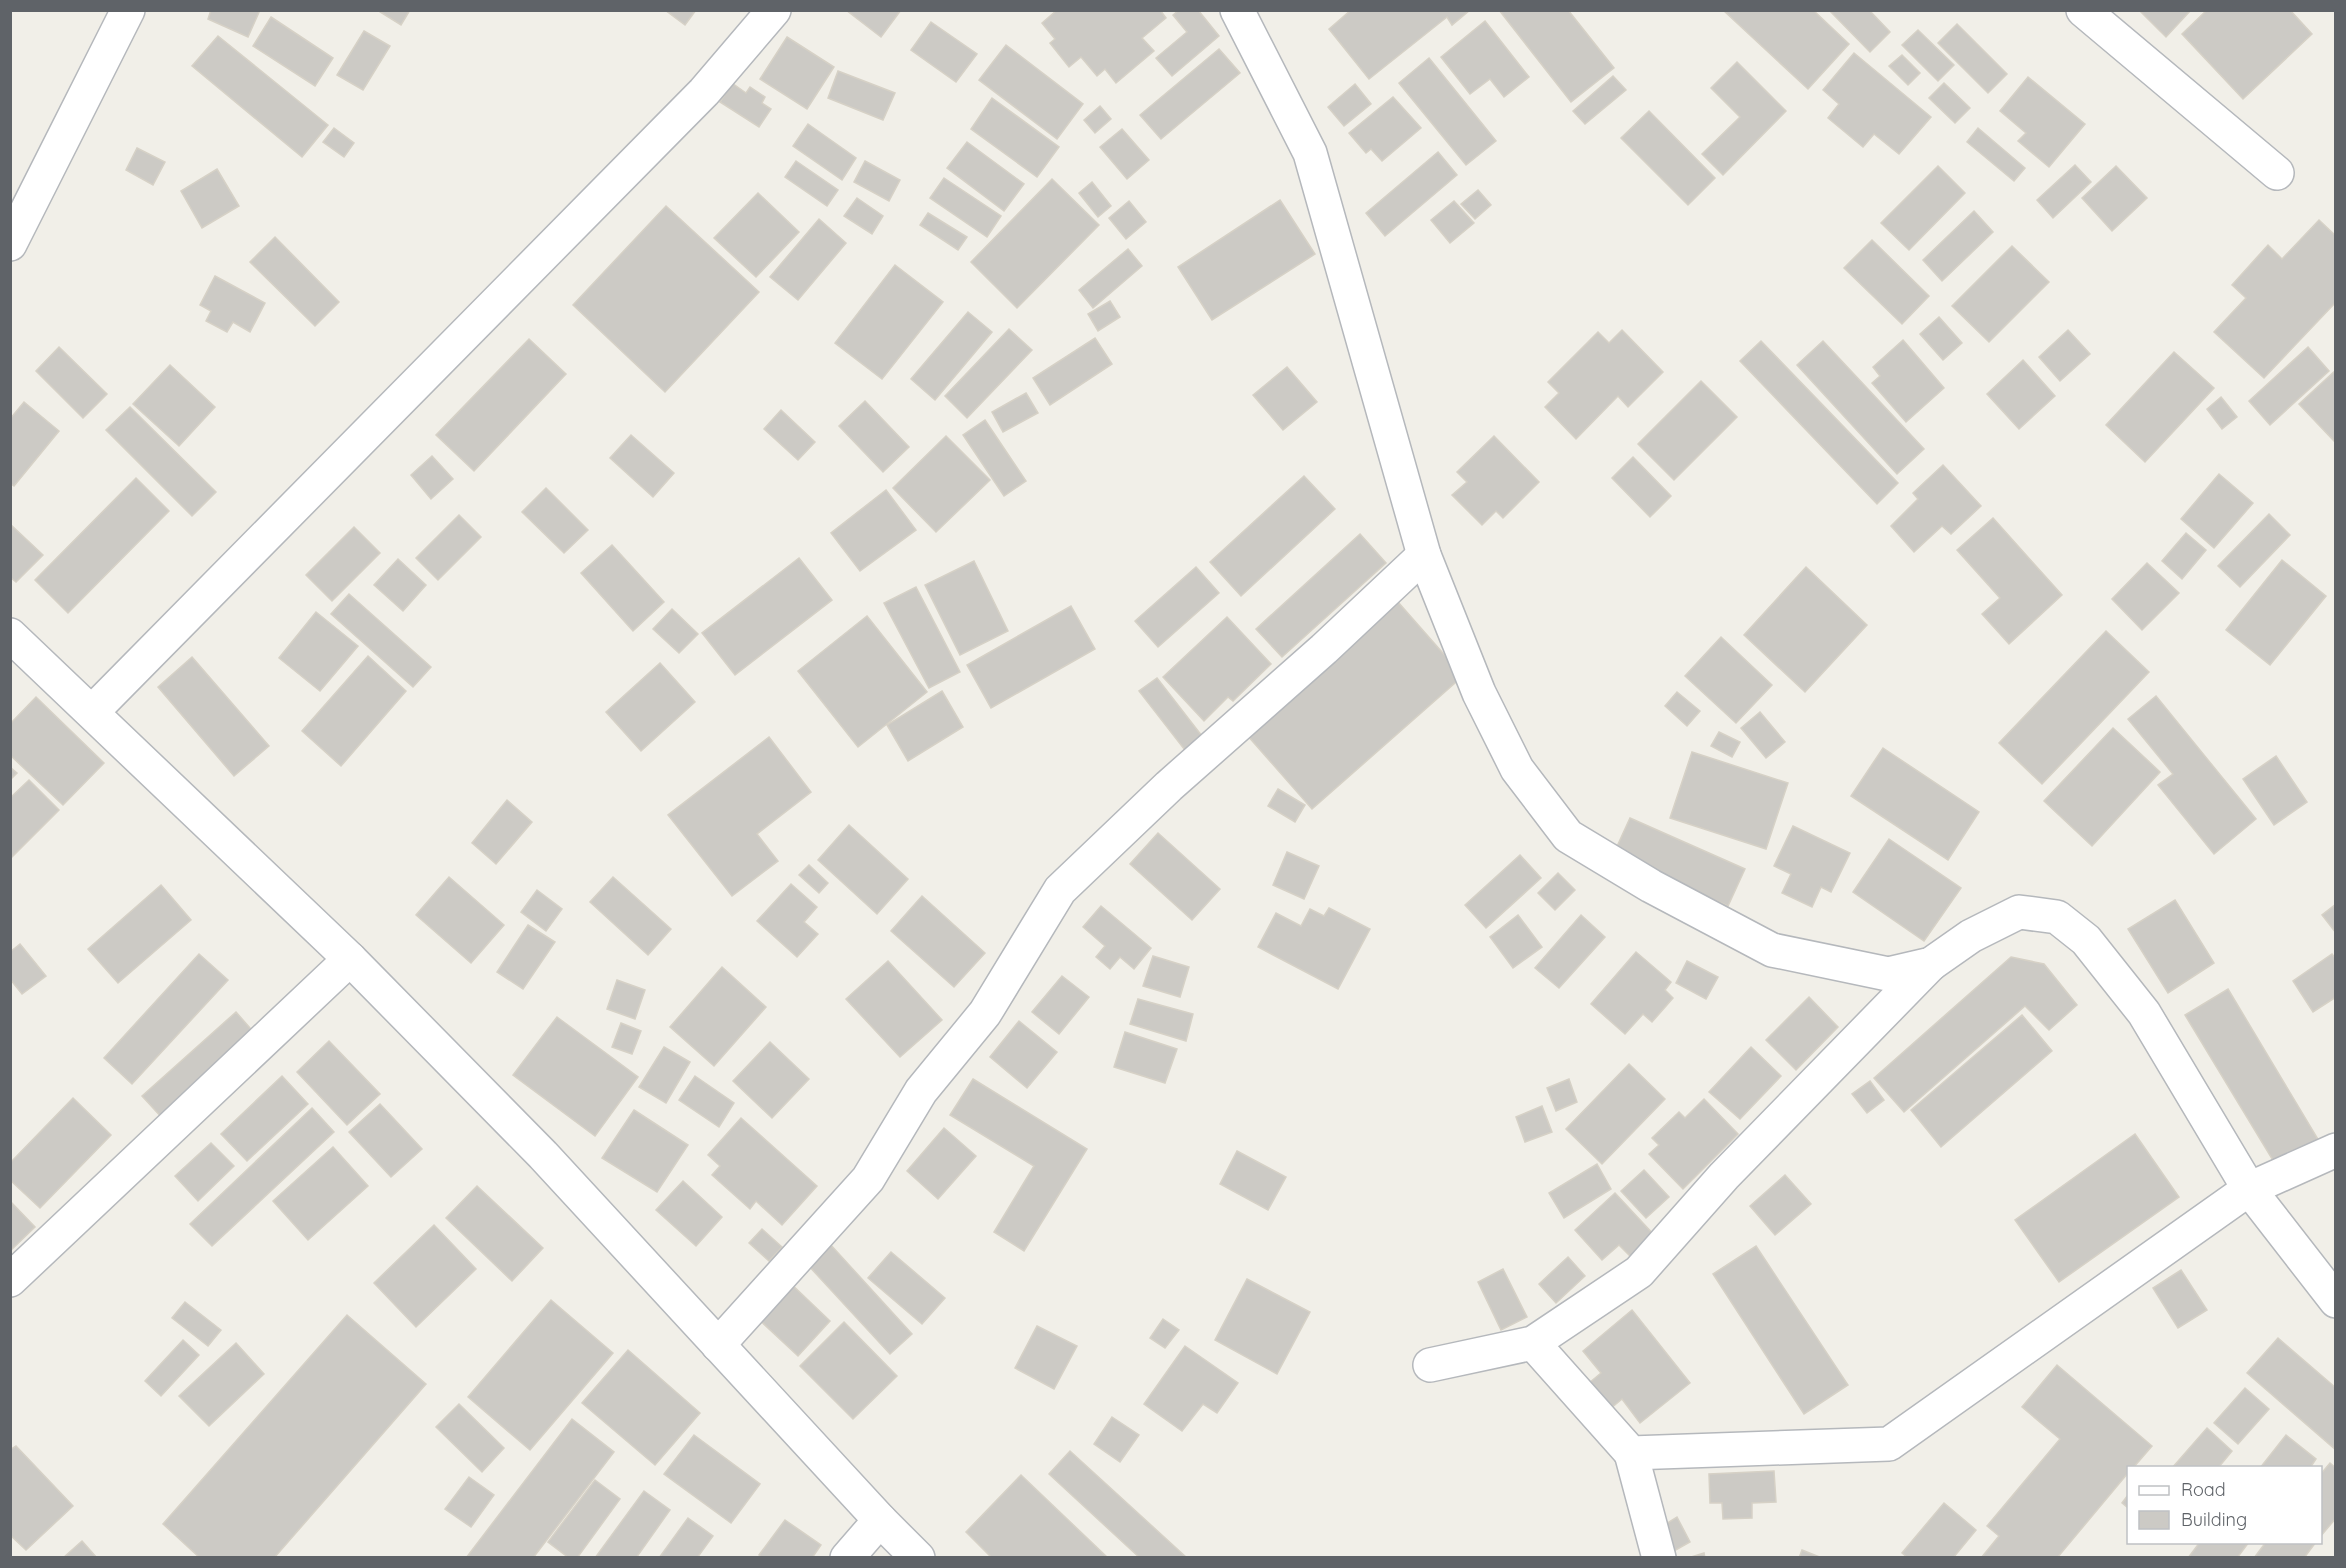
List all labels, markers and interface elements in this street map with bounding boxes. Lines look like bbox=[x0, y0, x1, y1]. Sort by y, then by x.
legend bbox=[2127, 1466, 2322, 1544]
text: Road bbox=[2181, 1478, 2226, 1501]
text: Building bbox=[2181, 1508, 2247, 1531]

